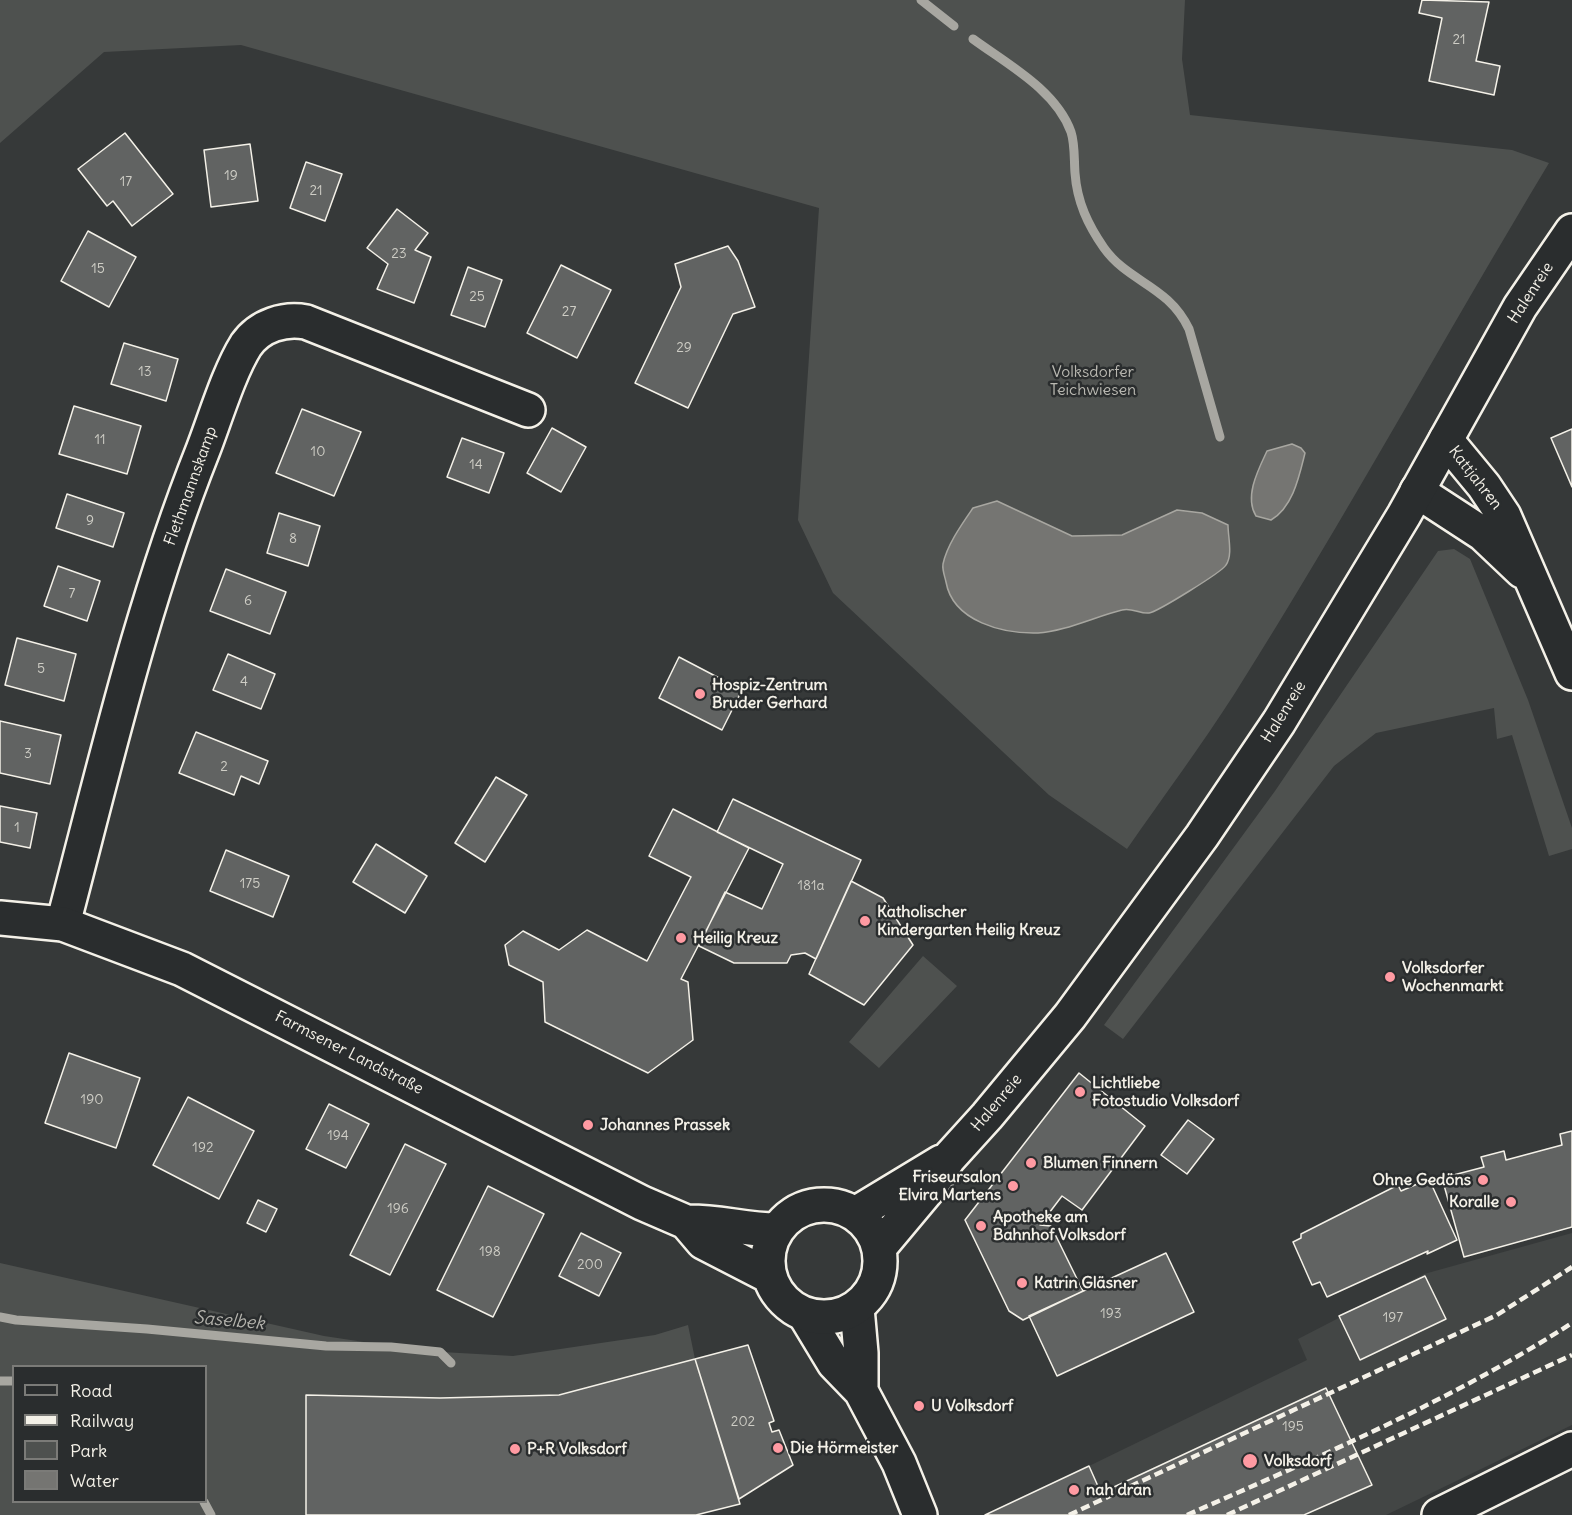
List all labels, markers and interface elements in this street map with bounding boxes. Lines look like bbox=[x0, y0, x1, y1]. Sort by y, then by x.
house number: 21 bbox=[1452, 32, 1466, 48]
house number: 19 bbox=[224, 168, 238, 184]
house number: 17 bbox=[120, 174, 132, 190]
house number: 21 bbox=[309, 183, 323, 199]
house number: 23 bbox=[391, 246, 407, 262]
street label: Halenreie bbox=[1504, 259, 1558, 327]
house number: 15 bbox=[91, 261, 105, 277]
house number: 25 bbox=[469, 289, 485, 305]
house number: 27 bbox=[562, 304, 576, 320]
house number: 29 bbox=[676, 340, 692, 356]
park label: Volksdorfer Teichwiesen bbox=[1050, 362, 1136, 400]
house number: 13 bbox=[138, 364, 152, 380]
street label: Flethmannskamp bbox=[161, 424, 221, 548]
house number: 11 bbox=[94, 432, 106, 448]
street label: Kattjahren bbox=[1444, 442, 1506, 514]
house number: 10 bbox=[311, 444, 325, 460]
house number: 14 bbox=[469, 457, 483, 473]
house number: 9 bbox=[86, 513, 94, 529]
house number: 8 bbox=[289, 531, 297, 547]
house number: 7 bbox=[69, 586, 75, 602]
house number: 6 bbox=[244, 593, 252, 609]
house number: 5 bbox=[37, 661, 45, 677]
house number: 4 bbox=[240, 674, 248, 690]
place label: Hospiz-Zentrum Bruder Gerhard bbox=[712, 675, 828, 713]
street label: Halenreie bbox=[1258, 678, 1310, 746]
marker: Hospiz-Zentrum Bruder Gerhard bbox=[693, 687, 707, 701]
house number: 3 bbox=[24, 746, 32, 762]
house number: 2 bbox=[220, 759, 228, 775]
house number: 1 bbox=[14, 820, 20, 836]
house number: 175 bbox=[240, 876, 260, 892]
house number: 181a bbox=[797, 878, 825, 894]
place label: Katholischer Kindergarten Heilig Kreuz bbox=[877, 902, 1061, 940]
marker: Katholischer Kindergarten Heilig Kreuz bbox=[858, 914, 872, 928]
place label: Heilig Kreuz bbox=[693, 928, 778, 948]
marker: Heilig Kreuz bbox=[674, 931, 688, 945]
place label: Volksdorfer Wochenmarkt bbox=[1402, 958, 1503, 996]
marker: Volksdorfer Wochenmarkt bbox=[1383, 970, 1397, 984]
street label: Farmsener Landstraße bbox=[272, 1007, 426, 1099]
street label: Halenreie bbox=[967, 1070, 1027, 1136]
place label: Lichtliebe Fotostudio Volksdorf bbox=[1092, 1073, 1239, 1111]
marker: Lichtliebe Fotostudio Volksdorf bbox=[1073, 1085, 1087, 1099]
house number: 190 bbox=[81, 1092, 103, 1108]
place label: Johannes Prassek bbox=[600, 1115, 730, 1135]
marker: Johannes Prassek bbox=[581, 1118, 595, 1132]
house number: 194 bbox=[327, 1128, 349, 1144]
house number: 192 bbox=[192, 1140, 214, 1156]
place label: Blumen Finnern bbox=[1043, 1153, 1158, 1173]
marker: Blumen Finnern bbox=[1024, 1156, 1038, 1170]
place label: Friseursalon Elvira Martens bbox=[898, 1167, 1001, 1205]
place label: Ohne Gedöns bbox=[1373, 1170, 1471, 1190]
marker: Ohne Gedöns bbox=[1476, 1173, 1490, 1187]
marker: Friseursalon Elvira Martens bbox=[1006, 1179, 1020, 1193]
place label: Koralle bbox=[1449, 1192, 1499, 1212]
marker: Koralle bbox=[1504, 1195, 1518, 1209]
house number: 196 bbox=[387, 1201, 409, 1217]
place label: Apotheke am Bahnhof Volksdorf bbox=[993, 1207, 1126, 1245]
marker: Apotheke am Bahnhof Volksdorf bbox=[974, 1219, 988, 1233]
house number: 198 bbox=[479, 1244, 501, 1260]
house number: 200 bbox=[577, 1257, 603, 1273]
place label: Katrin Gläsner bbox=[1034, 1273, 1137, 1293]
marker: Katrin Gläsner bbox=[1015, 1276, 1029, 1290]
house number: 193 bbox=[1100, 1306, 1122, 1322]
water label: Saselbek bbox=[193, 1307, 265, 1335]
house number: 197 bbox=[1383, 1310, 1403, 1326]
legend bbox=[12, 1365, 207, 1503]
text: Road bbox=[70, 1379, 112, 1402]
place label: U Volksdorf bbox=[931, 1396, 1013, 1416]
marker: U Volksdorf bbox=[912, 1399, 926, 1413]
text: Railway bbox=[70, 1409, 134, 1432]
house number: 202 bbox=[731, 1414, 755, 1430]
house number: 195 bbox=[1282, 1419, 1304, 1435]
place label: Die Hörmeister bbox=[790, 1438, 898, 1458]
text: Park bbox=[70, 1439, 107, 1462]
place label: P+R Volksdorf bbox=[527, 1439, 627, 1459]
marker: Die Hörmeister bbox=[771, 1441, 785, 1455]
marker: P+R Volksdorf bbox=[508, 1442, 522, 1456]
place label: Volksdorf bbox=[1264, 1451, 1332, 1471]
marker: Volksdorf bbox=[1241, 1452, 1259, 1470]
text: Water bbox=[70, 1469, 119, 1492]
place label: nah dran bbox=[1086, 1480, 1152, 1500]
marker: nah dran bbox=[1067, 1483, 1081, 1497]

